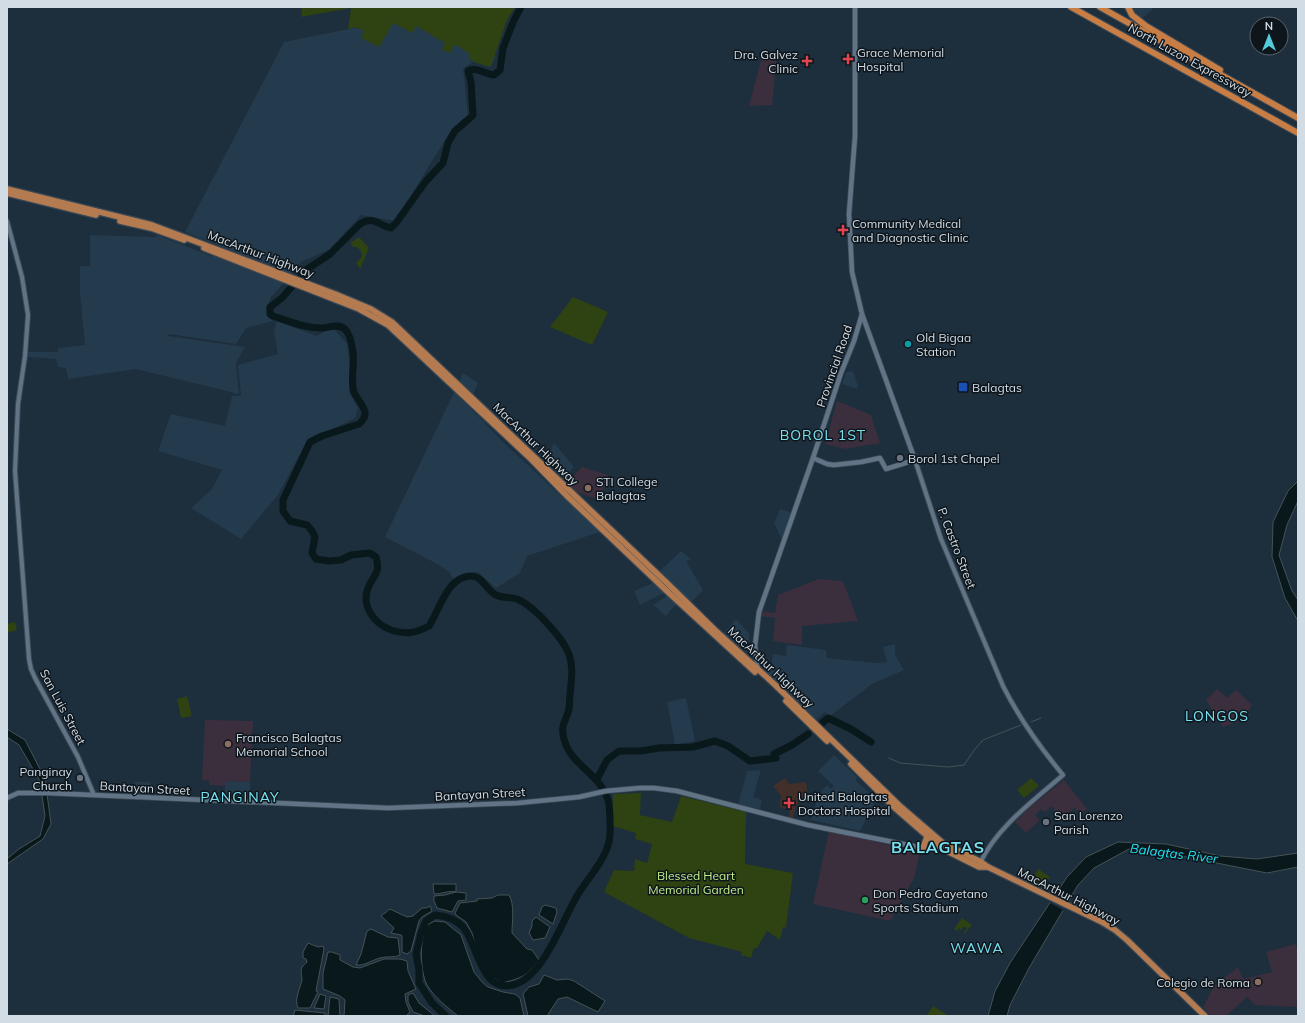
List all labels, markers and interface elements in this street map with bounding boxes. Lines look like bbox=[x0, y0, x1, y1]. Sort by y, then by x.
north arrow bbox=[1249, 16, 1289, 56]
text: N bbox=[1265, 19, 1273, 33]
street label: North Luzon Expressway bbox=[1126, 20, 1255, 100]
place label: Grace Memorial Hospital bbox=[857, 45, 944, 74]
place label: Dra. Galvez Clinic bbox=[734, 47, 798, 76]
marker: Grace Memorial Hospital bbox=[842, 53, 854, 65]
marker: Dra. Galvez Clinic bbox=[801, 55, 813, 67]
place label: Community Medical and Diagnostic Clinic bbox=[852, 216, 969, 245]
marker: Community Medical and Diagnostic Clinic bbox=[837, 224, 849, 236]
street label: MacArthur Highway bbox=[206, 227, 317, 281]
street label: Provincial Road bbox=[813, 323, 855, 409]
place label: Old Bigaa Station bbox=[916, 330, 971, 359]
marker: Old Bigaa Station bbox=[903, 339, 913, 349]
place label: Balagtas bbox=[972, 380, 1022, 395]
marker: Balagtas bbox=[957, 381, 969, 393]
street label: MacArthur Highway bbox=[490, 399, 582, 489]
district label: BOROL 1ST bbox=[780, 426, 866, 444]
place label: Borol 1st Chapel bbox=[908, 451, 1000, 466]
marker: Borol 1st Chapel bbox=[895, 453, 905, 463]
place label: STI College Balagtas bbox=[596, 474, 657, 503]
marker: STI College Balagtas bbox=[583, 483, 593, 493]
street label: P. Castro Street bbox=[935, 505, 979, 591]
street label: MacArthur Highway bbox=[725, 623, 818, 711]
street label: San Luis Street bbox=[37, 667, 89, 747]
district label: LONGOS bbox=[1185, 707, 1249, 725]
place label: Francisco Balagtas Memorial School bbox=[236, 730, 342, 759]
marker: Francisco Balagtas Memorial School bbox=[223, 739, 233, 749]
place label: Panginay Church bbox=[20, 764, 73, 793]
marker: Panginay Church bbox=[75, 773, 85, 783]
street label: Bantayan Street bbox=[99, 778, 191, 798]
street label: Bantayan Street bbox=[434, 784, 526, 804]
district label: PANGINAY bbox=[200, 788, 280, 806]
place label: United Balagtas Doctors Hospital bbox=[798, 789, 890, 818]
marker: United Balagtas Doctors Hospital bbox=[783, 797, 795, 809]
place label: San Lorenzo Parish bbox=[1054, 808, 1123, 837]
marker: San Lorenzo Parish bbox=[1041, 817, 1051, 827]
district label: BALAGTAS bbox=[891, 837, 985, 857]
water label: Balagtas River bbox=[1129, 840, 1220, 866]
street label: MacArthur Highway bbox=[1015, 864, 1123, 929]
park label: Blessed Heart Memorial Garden bbox=[648, 868, 744, 897]
place label: Don Pedro Cayetano Sports Stadium bbox=[873, 886, 988, 915]
marker: Don Pedro Cayetano Sports Stadium bbox=[860, 895, 870, 905]
district label: WAWA bbox=[950, 939, 1004, 957]
place label: Colegio de Roma bbox=[1156, 975, 1250, 990]
marker: Colegio de Roma bbox=[1253, 977, 1263, 987]

